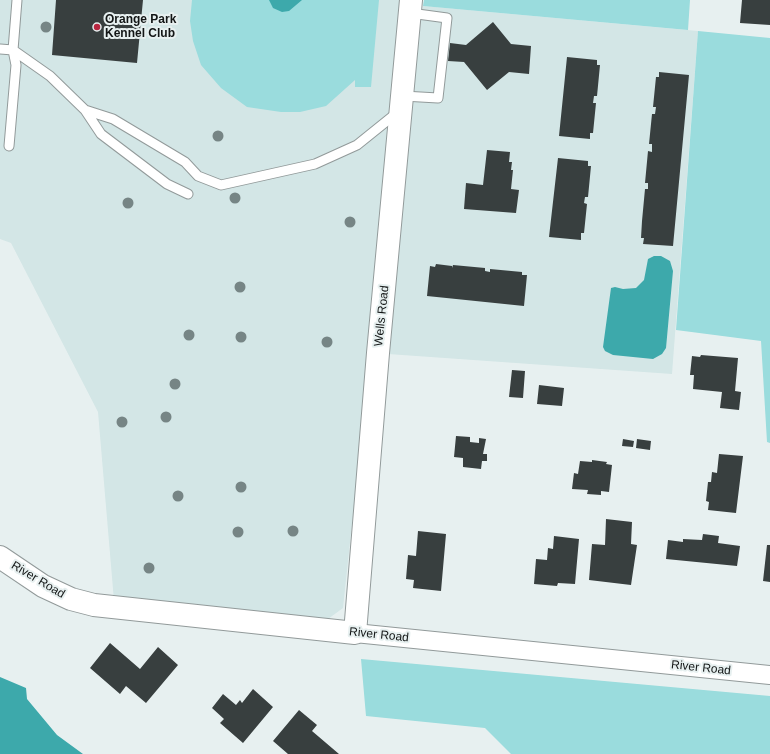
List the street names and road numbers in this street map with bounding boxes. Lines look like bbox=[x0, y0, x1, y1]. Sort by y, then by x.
street label: Wells Road bbox=[372, 285, 392, 347]
street label: River Road bbox=[9, 558, 67, 602]
street label: River Road bbox=[348, 625, 410, 645]
street label: River Road bbox=[670, 658, 732, 678]

